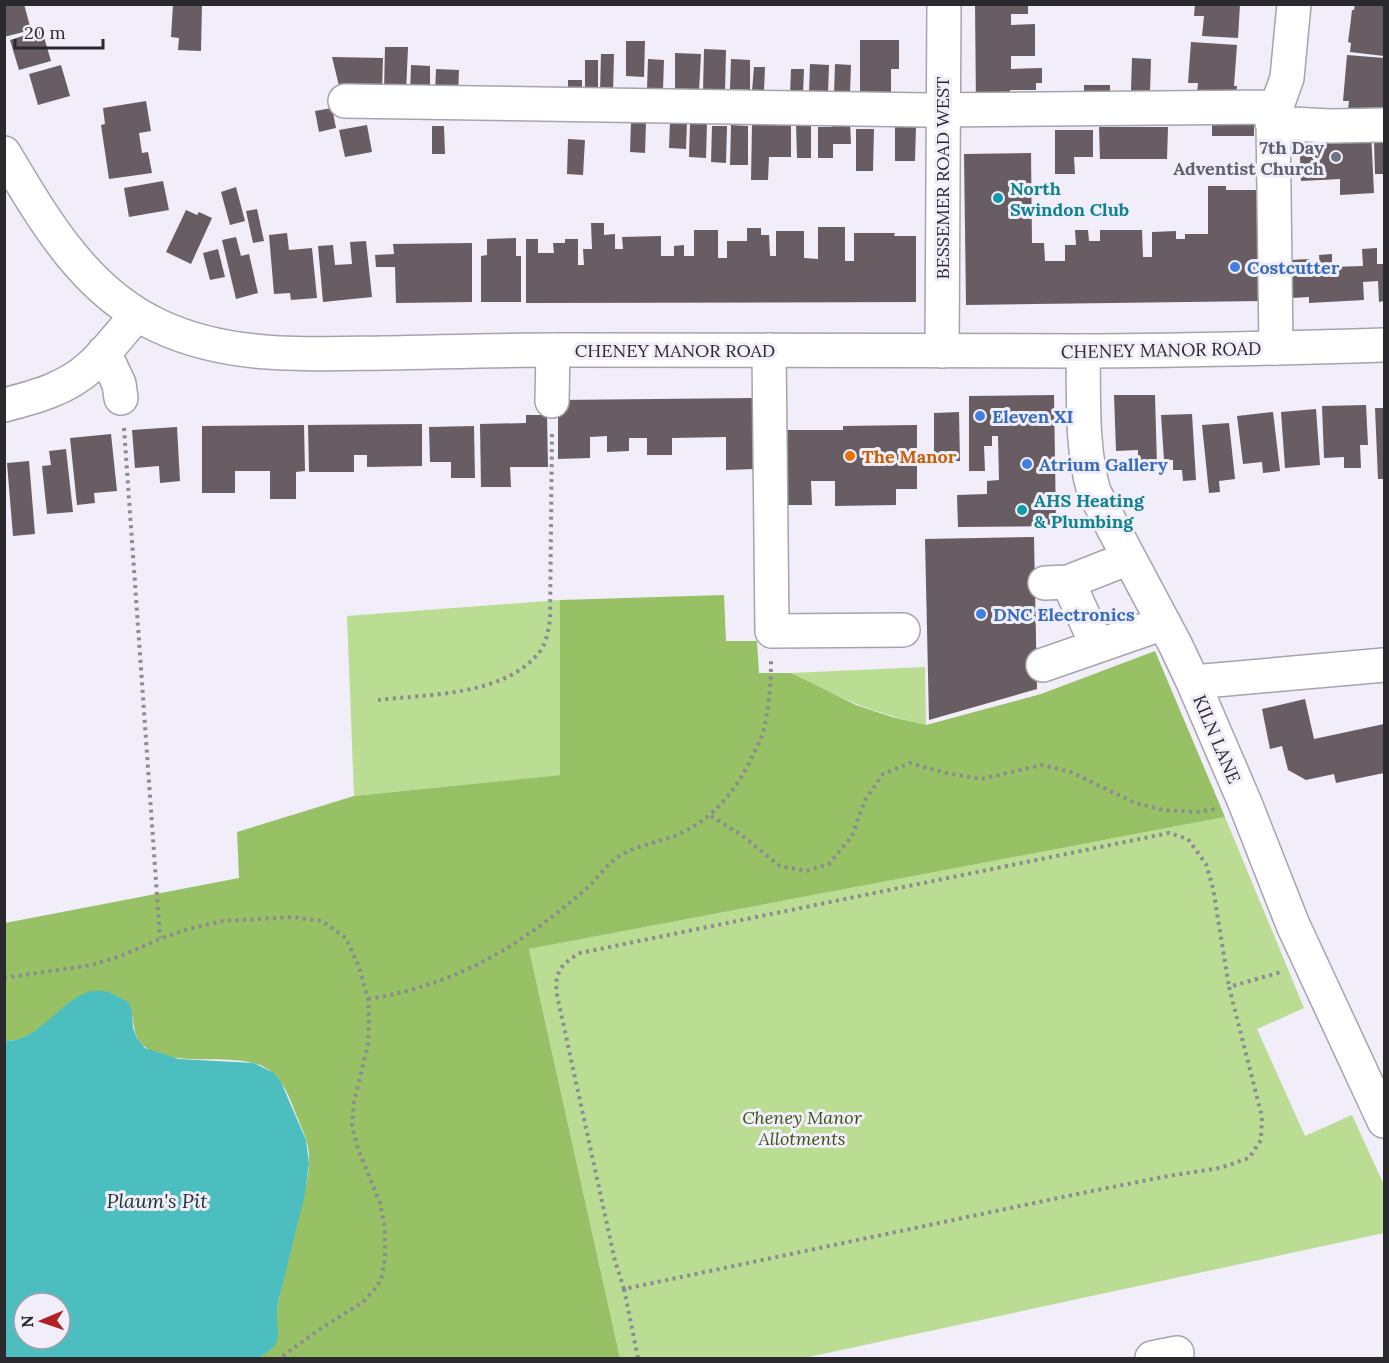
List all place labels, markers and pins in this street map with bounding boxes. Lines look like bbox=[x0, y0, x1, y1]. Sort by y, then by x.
place label: 7th Day Adventist Church bbox=[1173, 136, 1324, 180]
marker: 7th Day Adventist Church bbox=[1329, 150, 1343, 164]
place label: North Swindon Club bbox=[1010, 177, 1129, 221]
marker: North Swindon Club bbox=[991, 191, 1005, 205]
place label: Costcutter bbox=[1247, 256, 1340, 279]
marker: Costcutter bbox=[1228, 260, 1242, 274]
place label: Eleven XI bbox=[992, 405, 1073, 428]
marker: Eleven XI bbox=[973, 409, 987, 423]
place label: The Manor bbox=[862, 445, 957, 468]
marker: The Manor bbox=[843, 449, 857, 463]
place label: Atrium Gallery bbox=[1039, 453, 1168, 476]
marker: Atrium Gallery bbox=[1020, 457, 1034, 471]
place label: AHS Heating & Plumbing bbox=[1034, 489, 1145, 533]
marker: AHS Heating & Plumbing bbox=[1015, 503, 1029, 517]
place label: DNC Electronics bbox=[993, 603, 1135, 626]
marker: DNC Electronics bbox=[974, 607, 988, 621]

